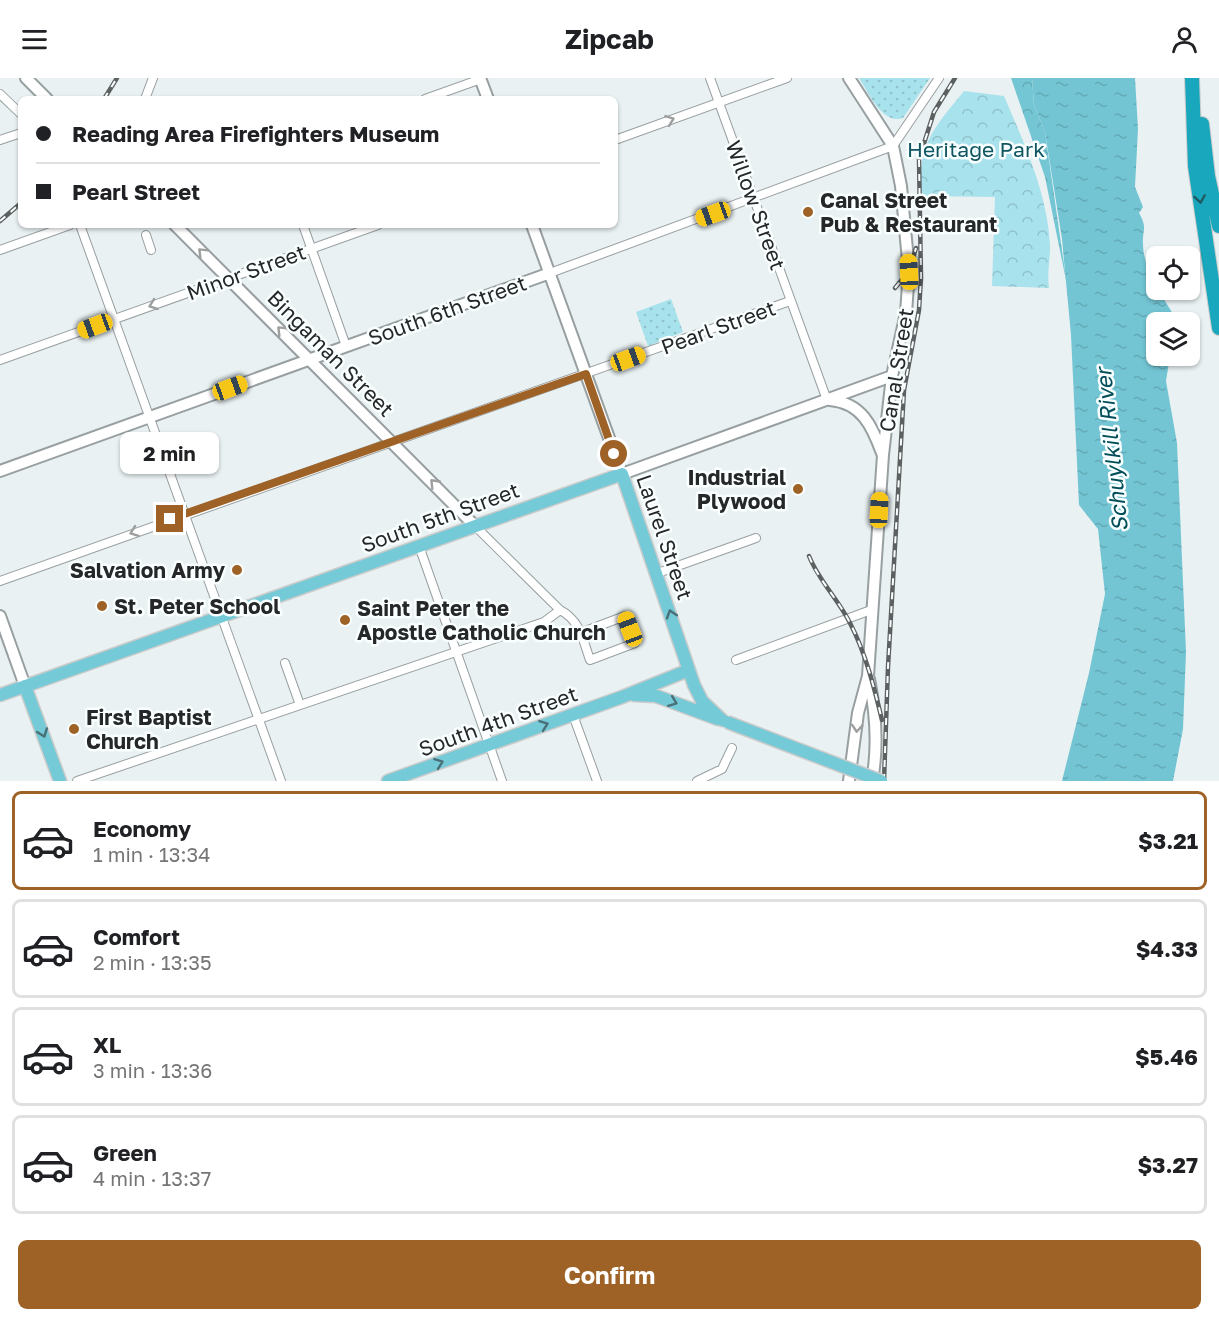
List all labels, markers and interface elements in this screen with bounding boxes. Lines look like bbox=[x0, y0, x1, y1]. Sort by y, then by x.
icon: menu bbox=[18, 23, 51, 56]
text: Zipcab bbox=[565, 23, 654, 55]
icon: person bbox=[1168, 23, 1201, 56]
one-way arrow bbox=[664, 115, 675, 128]
text: Reading Area Firefighters Museum bbox=[72, 120, 439, 147]
park label: Heritage Park bbox=[907, 136, 1045, 162]
street label: Willow Street bbox=[721, 137, 791, 273]
text: Pearl Street bbox=[72, 178, 200, 205]
place label: Canal Street Pub & Restaurant bbox=[820, 187, 997, 237]
one-way arrow bbox=[1194, 194, 1206, 204]
car bbox=[693, 199, 733, 229]
marker: Canal Street Pub & Restaurant bbox=[801, 205, 815, 219]
street label: Minor Street bbox=[183, 238, 309, 306]
map controls bbox=[1146, 246, 1200, 366]
button: locate bbox=[1146, 246, 1200, 300]
one-way arrow bbox=[198, 248, 209, 259]
car bbox=[899, 254, 919, 290]
street label: South 6th Street bbox=[364, 269, 530, 351]
street label: Bingaman Street bbox=[262, 284, 400, 422]
street label: Pearl Street bbox=[657, 294, 779, 360]
one-way arrow bbox=[148, 298, 159, 311]
street label: Canal Street bbox=[873, 306, 919, 434]
car bbox=[75, 311, 115, 341]
button: layers bbox=[1146, 312, 1200, 366]
one-way arrow bbox=[277, 326, 287, 337]
car bbox=[608, 344, 648, 374]
water label: Schuylkill River bbox=[1089, 364, 1133, 533]
car bbox=[210, 373, 250, 403]
callout: 2 min bbox=[120, 432, 219, 474]
route start bbox=[600, 440, 627, 467]
text: 2 min bbox=[143, 441, 196, 465]
place label: Industrial Plywood bbox=[688, 464, 786, 514]
street label: Laurel Street bbox=[631, 471, 699, 603]
street label: South 5th Street bbox=[357, 476, 523, 558]
one-way arrow bbox=[430, 479, 441, 490]
marker: Industrial Plywood bbox=[791, 482, 805, 496]
car bbox=[869, 492, 889, 528]
route end bbox=[156, 505, 183, 532]
one-way arrow bbox=[129, 525, 140, 537]
place label: Salvation Army bbox=[70, 557, 225, 583]
marker: Salvation Army bbox=[230, 563, 244, 577]
place label: St. Peter School bbox=[114, 593, 280, 619]
place label: Saint Peter the Apostle Catholic Church bbox=[357, 595, 606, 645]
marker: St. Peter School bbox=[95, 599, 109, 613]
car bbox=[615, 609, 645, 649]
one-way arrow bbox=[666, 609, 678, 620]
marker: Saint Peter the Apostle Catholic Church bbox=[338, 613, 352, 627]
street label: South 4th Street bbox=[415, 680, 581, 762]
one-way arrow bbox=[667, 695, 678, 708]
place label: First Baptist Church bbox=[86, 704, 212, 754]
one-way arrow bbox=[538, 720, 549, 733]
marker: First Baptist Church bbox=[67, 722, 81, 736]
one-way arrow bbox=[850, 724, 863, 733]
one-way arrow bbox=[35, 727, 48, 738]
one-way arrow bbox=[433, 757, 443, 770]
icon: car bbox=[21, 814, 75, 868]
text: Economy bbox=[93, 815, 191, 842]
text: $3.21 bbox=[1138, 827, 1198, 854]
text: 1 min · 13:34 bbox=[93, 842, 210, 866]
icon: car bbox=[21, 922, 75, 976]
text: Comfort bbox=[93, 923, 180, 950]
text: $4.33 bbox=[1136, 935, 1198, 962]
text: 2 min · 13:35 bbox=[93, 950, 212, 974]
icon: car bbox=[21, 1030, 75, 1084]
text: XL bbox=[93, 1031, 121, 1058]
text: $5.46 bbox=[1135, 1043, 1198, 1070]
text: 3 min · 13:36 bbox=[93, 1058, 212, 1082]
icon: car bbox=[21, 1138, 75, 1192]
text: Green bbox=[93, 1139, 157, 1166]
text: $3.27 bbox=[1137, 1151, 1198, 1178]
text: 4 min · 13:37 bbox=[93, 1166, 211, 1190]
button: Confirm bbox=[18, 1240, 1201, 1309]

